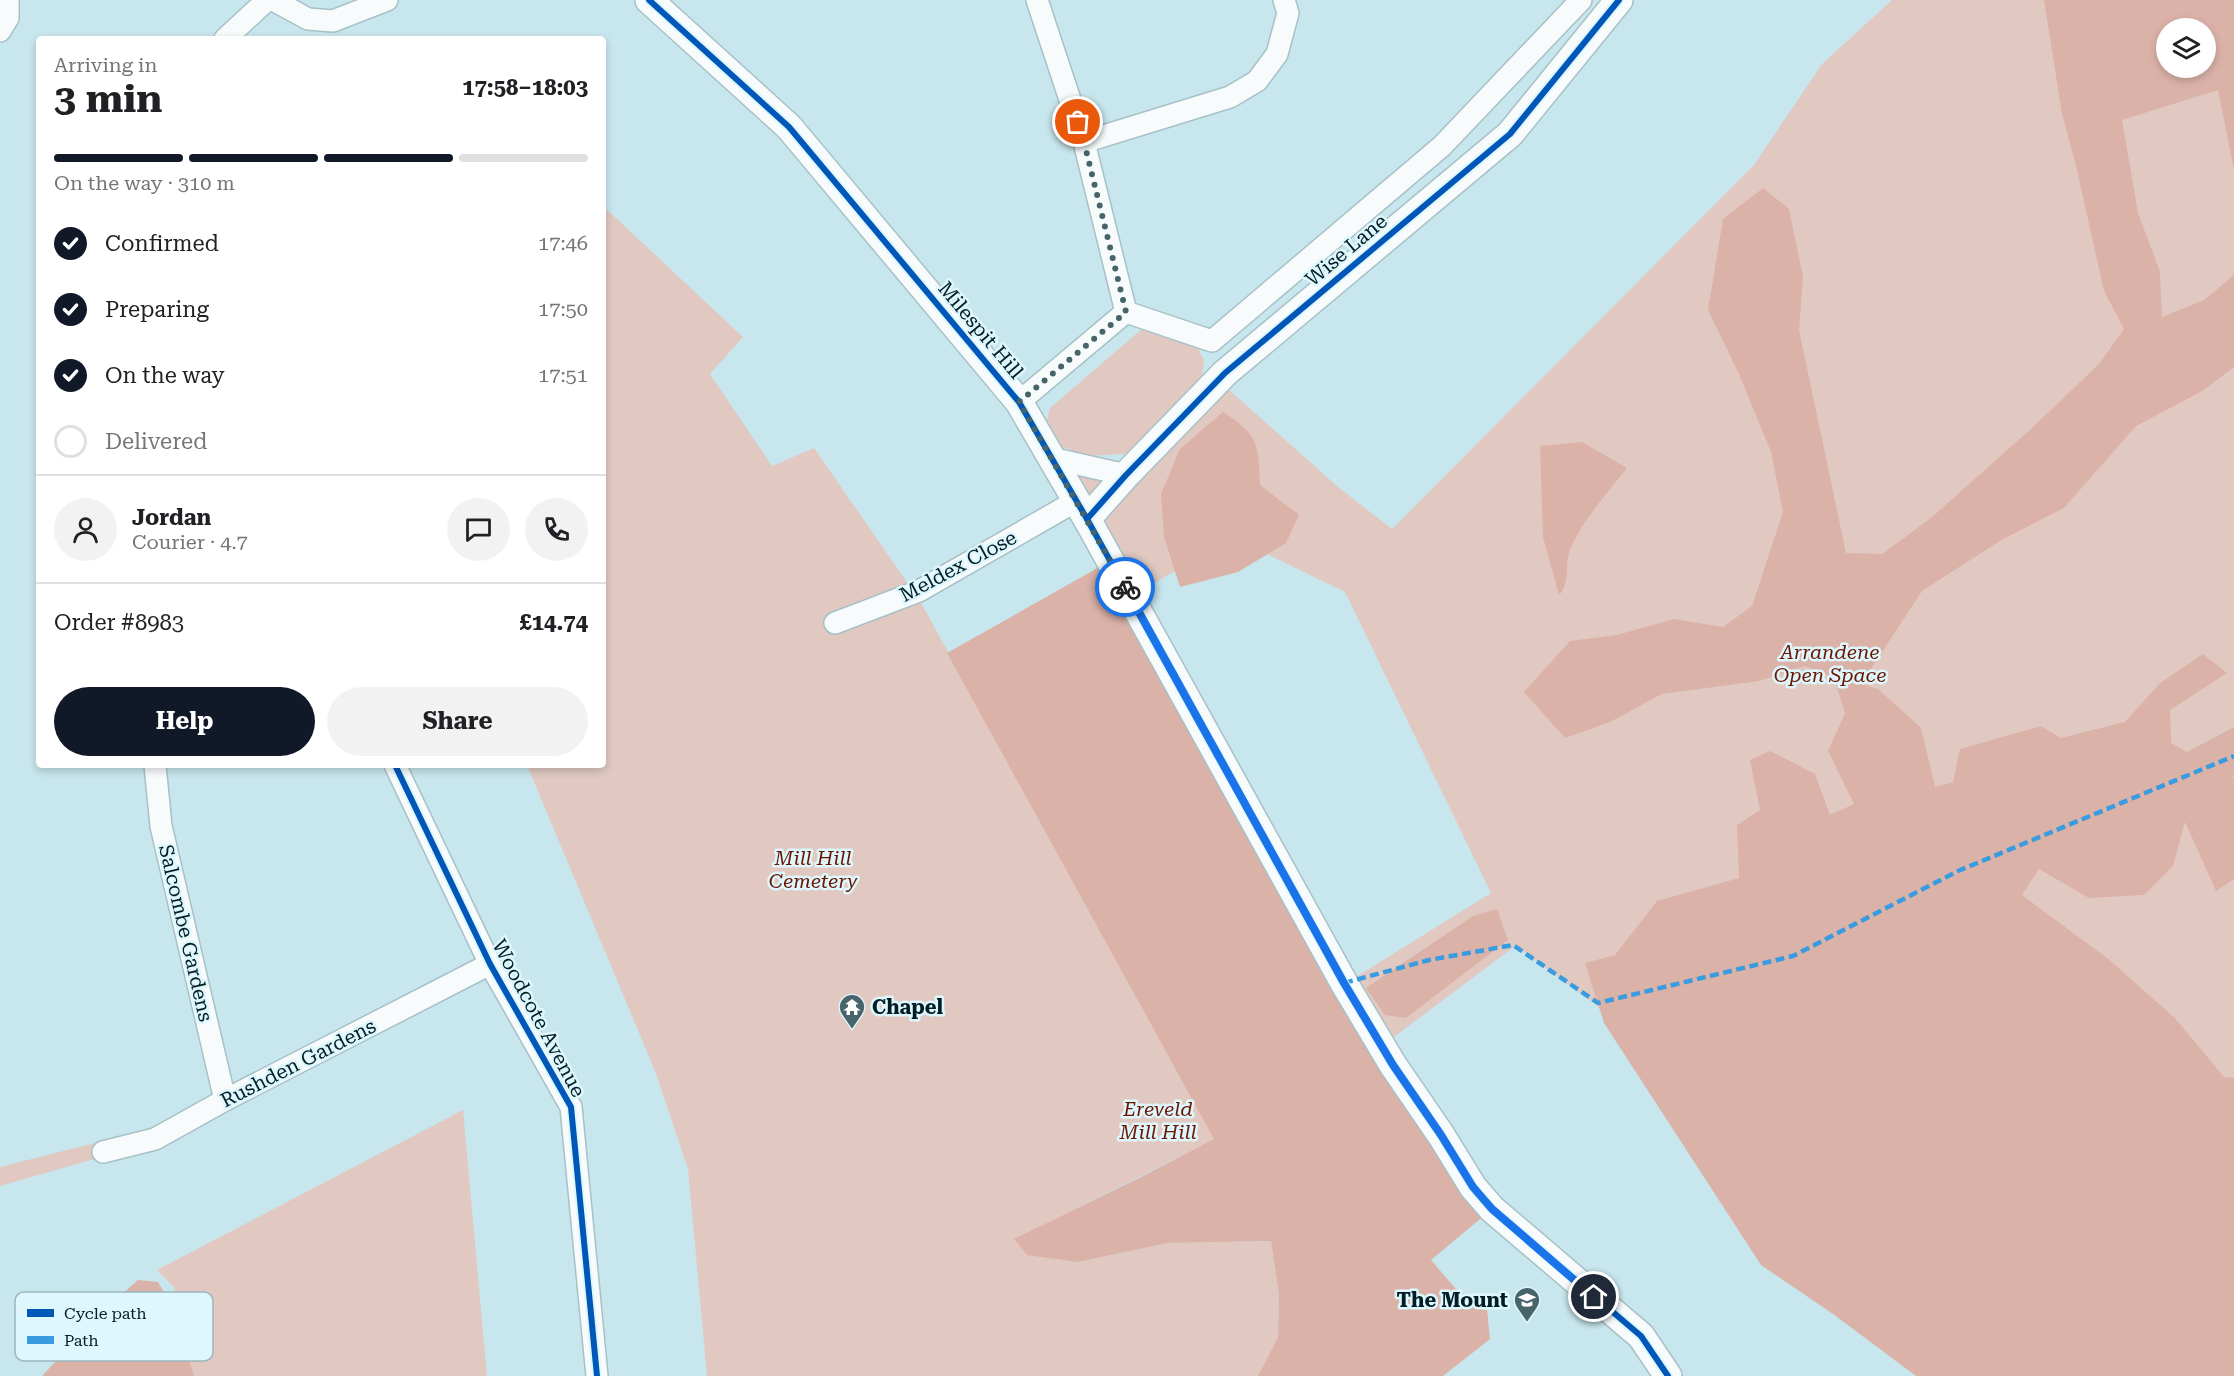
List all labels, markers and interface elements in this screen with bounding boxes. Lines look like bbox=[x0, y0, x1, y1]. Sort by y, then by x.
map controls bbox=[2156, 18, 2216, 78]
button: layers bbox=[2156, 18, 2216, 78]
text: Arriving in bbox=[54, 53, 157, 77]
text: 17:58–18:03 bbox=[462, 75, 588, 100]
text: 3 min bbox=[54, 76, 162, 122]
pin bbox=[1052, 96, 1103, 147]
icon: bag bbox=[1061, 105, 1094, 138]
text: On the way · 310 m bbox=[54, 171, 235, 195]
street label: Wise Lane bbox=[1300, 209, 1392, 291]
icon: check bbox=[54, 227, 87, 260]
text: Confirmed bbox=[105, 231, 219, 256]
text: 17:46 bbox=[538, 231, 588, 255]
street label: Milespit Hill bbox=[933, 277, 1029, 383]
icon: check bbox=[54, 293, 87, 326]
text: Preparing bbox=[105, 297, 209, 322]
text: 17:50 bbox=[538, 297, 588, 321]
icon: check bbox=[54, 359, 87, 392]
text: On the way bbox=[105, 363, 225, 388]
text: 17:51 bbox=[538, 363, 588, 387]
text: Delivered bbox=[105, 429, 207, 454]
button: person bbox=[54, 498, 117, 561]
button: chat bbox=[447, 498, 510, 561]
button: phone bbox=[525, 498, 588, 561]
text: Jordan bbox=[132, 505, 211, 530]
street label: Meldex Close bbox=[895, 525, 1021, 607]
text: Courier · 4.7 bbox=[132, 530, 248, 554]
courier bbox=[1095, 557, 1155, 617]
icon: bike bbox=[1109, 571, 1142, 604]
text: Order #8983 bbox=[54, 610, 184, 635]
text: £14.74 bbox=[519, 610, 588, 635]
park label: Arrandene Open Space bbox=[1774, 640, 1886, 687]
button: Help bbox=[54, 687, 315, 756]
button: Share bbox=[327, 687, 588, 756]
street label: Salcombe Gardens bbox=[154, 842, 218, 1024]
park label: Mill Hill Cemetery bbox=[769, 846, 858, 893]
street label: Woodcote Avenue bbox=[487, 935, 591, 1101]
temple icon: Chapel bbox=[837, 992, 867, 1030]
place label: Chapel bbox=[872, 995, 943, 1019]
street label: Rushden Gardens bbox=[216, 1013, 380, 1113]
park label: Ereveld Mill Hill bbox=[1119, 1097, 1196, 1144]
pin bbox=[1568, 1271, 1619, 1322]
icon: home bbox=[1577, 1280, 1610, 1313]
school or university icon: The Mount bbox=[1512, 1285, 1542, 1323]
place label: The Mount bbox=[1397, 1288, 1508, 1312]
legend bbox=[15, 1292, 213, 1361]
text: Cycle path bbox=[64, 1304, 147, 1323]
text: Path bbox=[64, 1331, 99, 1350]

